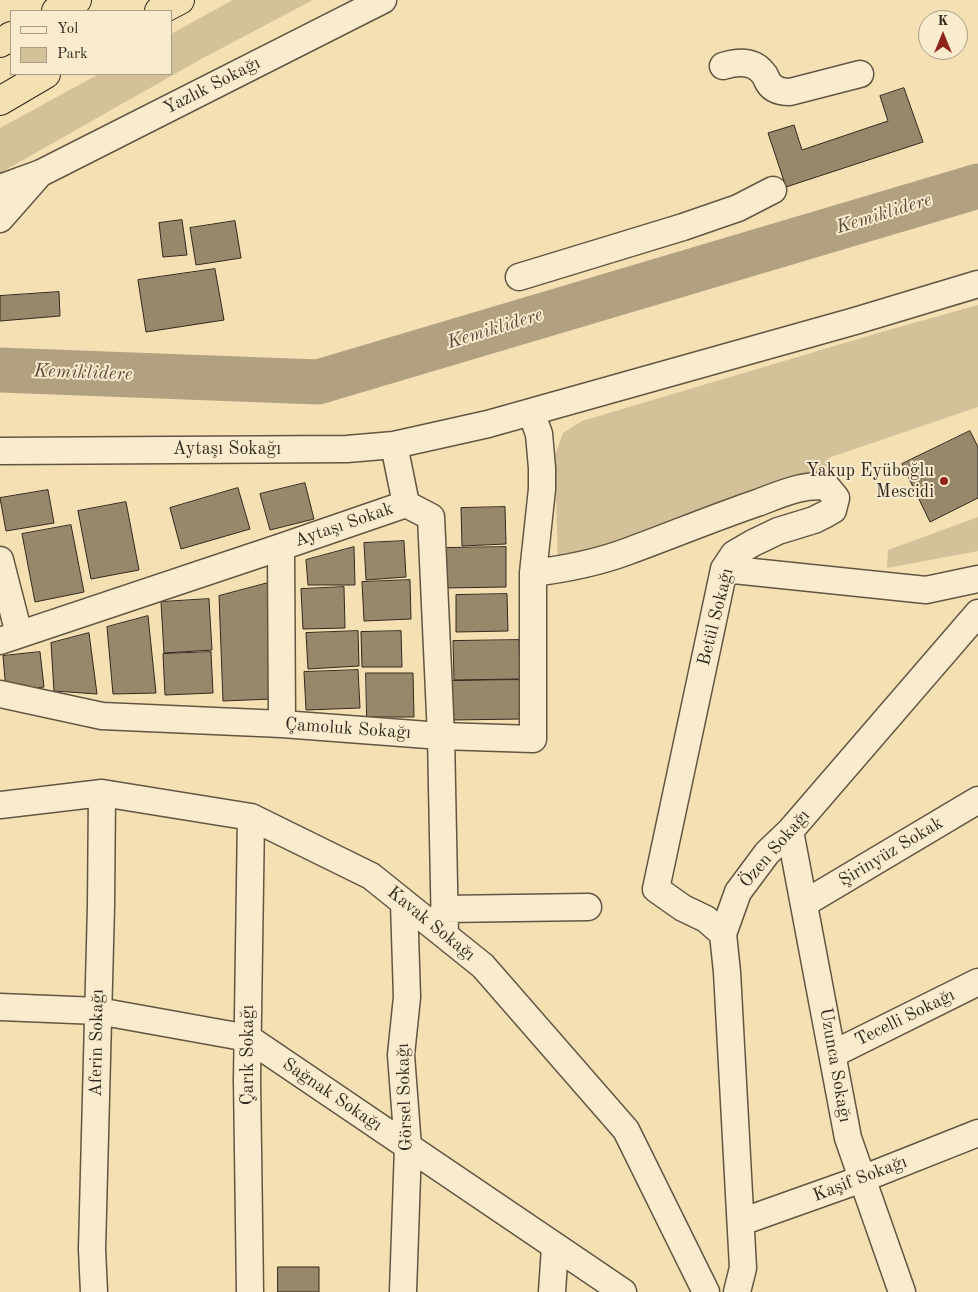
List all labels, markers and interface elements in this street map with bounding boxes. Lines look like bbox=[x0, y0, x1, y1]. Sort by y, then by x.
legend bbox=[10, 10, 172, 75]
north arrow bbox=[918, 10, 968, 60]
text: K bbox=[938, 14, 948, 28]
text: Yol bbox=[57, 22, 78, 37]
text: Park bbox=[57, 47, 88, 62]
street label: Yazlık Sokağı bbox=[160, 52, 264, 120]
water label: Kemiklidere bbox=[833, 189, 935, 239]
water label: Kemiklidere bbox=[444, 304, 546, 354]
water label: Kemiklidere bbox=[33, 360, 133, 386]
street label: Aytaşı Sokağı bbox=[173, 438, 281, 460]
place label: Yakup Eyüboğlu Mescidi bbox=[806, 460, 934, 502]
marker: Yakup Eyüboğlu Mescidi bbox=[938, 475, 950, 487]
street label: Aytaşı Sokak bbox=[292, 498, 396, 552]
street label: Betül Sokağı bbox=[693, 566, 739, 668]
street label: Çamoluk Sokağı bbox=[284, 714, 412, 744]
street label: Özen Sokağı bbox=[735, 806, 815, 892]
street label: Şirinyüz Sokak bbox=[835, 812, 947, 892]
street label: Kavak Sokağı bbox=[383, 882, 479, 966]
street label: Tecelli Sokağı bbox=[851, 984, 959, 1052]
street label: Aferin Sokağı bbox=[85, 989, 109, 1097]
street label: Çarık Sokağı bbox=[237, 1005, 259, 1105]
street label: Uzunca Sokağı bbox=[814, 1006, 856, 1124]
street label: Görsel Sokağı bbox=[392, 1043, 418, 1151]
street label: Sağnak Sokağı bbox=[278, 1054, 386, 1136]
street label: Kaşif Sokağı bbox=[810, 1151, 910, 1207]

